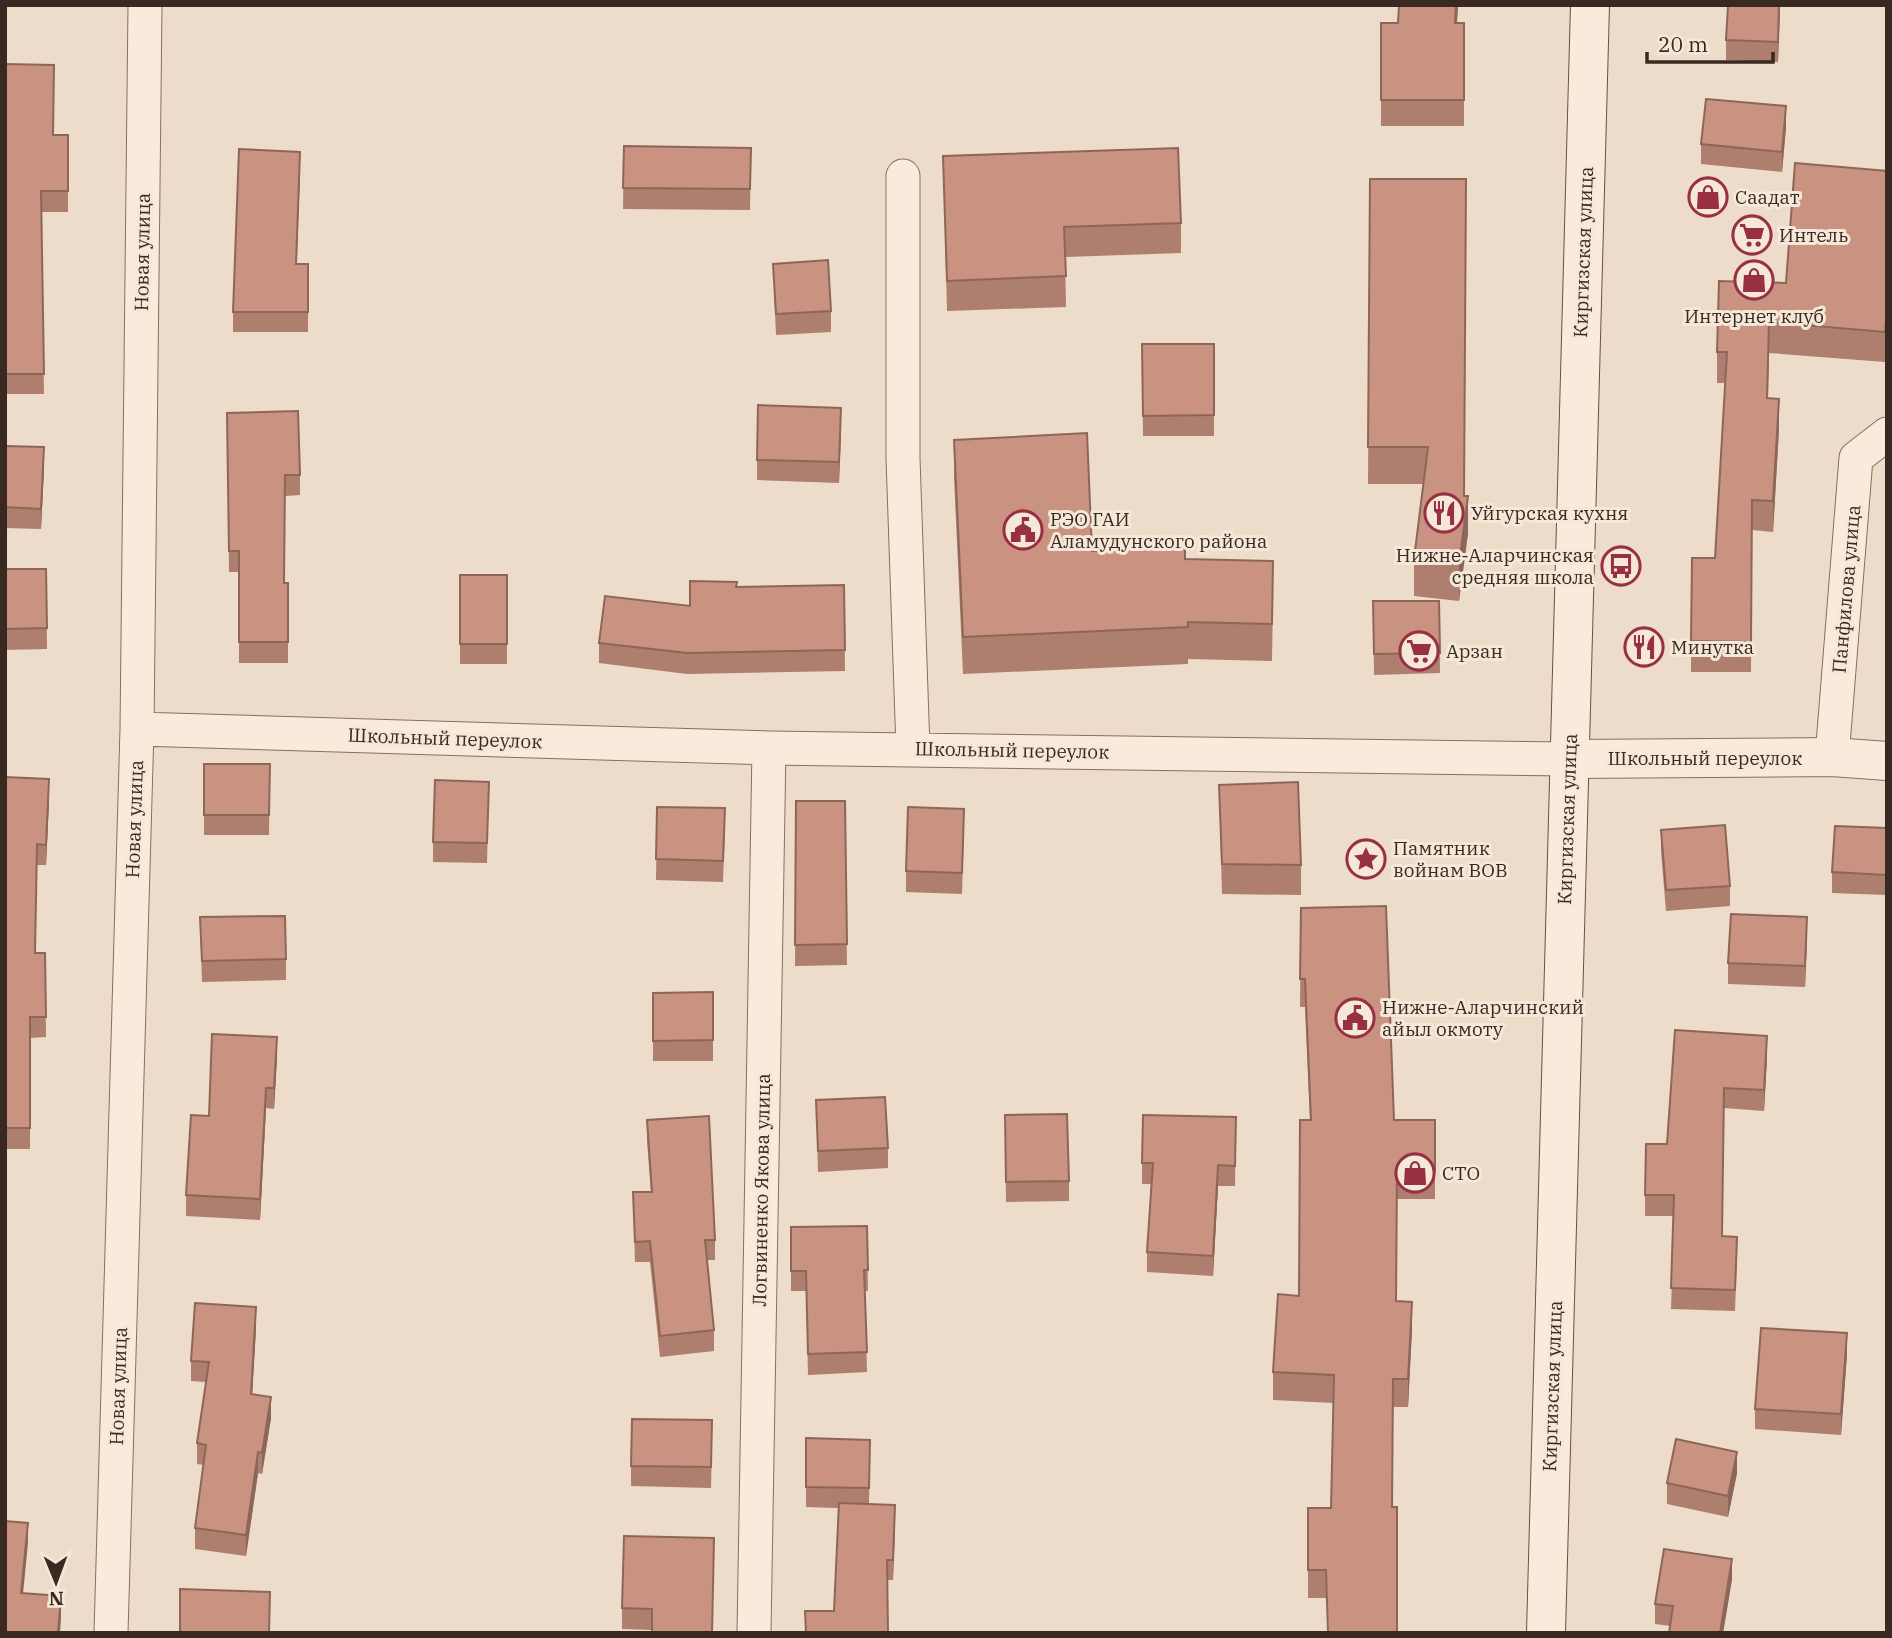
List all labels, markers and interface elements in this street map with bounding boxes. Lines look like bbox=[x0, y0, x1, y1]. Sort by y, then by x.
scale bar bbox=[1647, 21, 1773, 65]
text: 20 m bbox=[1658, 30, 1708, 58]
street label: Киргизская улица bbox=[1568, 166, 1598, 338]
shop icon: Саадат bbox=[1687, 176, 1729, 218]
place label: Саадат bbox=[1735, 185, 1800, 209]
street label: Новая улица bbox=[129, 193, 155, 311]
supermarket icon: Интель bbox=[1731, 214, 1773, 256]
place label: Интель bbox=[1779, 223, 1848, 247]
shop icon: Интернет клуб bbox=[1733, 259, 1775, 301]
place label: Интернет клуб bbox=[1684, 304, 1824, 328]
restaurant icon: Уйгурская кухня bbox=[1423, 492, 1465, 534]
place label: Уйгурская кухня bbox=[1471, 501, 1628, 525]
street label: Панфилова улица bbox=[1827, 504, 1865, 674]
place label: РЭО ГАИ Аламудунского района bbox=[1050, 507, 1267, 553]
public building icon: РЭО ГАИ Аламудунского района bbox=[1002, 509, 1044, 551]
place label: Нижне-Аларчинская средняя школа bbox=[1396, 543, 1594, 589]
bus stop icon: Нижне-Аларчинская средняя школа bbox=[1600, 545, 1642, 587]
restaurant icon: Минутка bbox=[1623, 626, 1665, 668]
supermarket icon: Арзан bbox=[1398, 630, 1440, 672]
place label: Минутка bbox=[1671, 635, 1754, 659]
place label: Арзан bbox=[1446, 639, 1503, 663]
street label: Школьный переулок bbox=[347, 723, 543, 753]
street label: Киргизская улица bbox=[1552, 733, 1582, 905]
street label: Школьный переулок bbox=[915, 736, 1109, 764]
street label: Школьный переулок bbox=[1608, 746, 1802, 770]
street label: Новая улица bbox=[120, 759, 148, 879]
place label: Памятник войнам ВОВ bbox=[1393, 836, 1508, 882]
place icon: Памятник войнам ВОВ bbox=[1345, 838, 1387, 880]
place label: Нижне-Аларчинский айыл окмоту bbox=[1382, 995, 1584, 1041]
public building icon: Нижне-Аларчинский айыл окмоту bbox=[1334, 997, 1376, 1039]
street label: Логвиненко Якова улица bbox=[747, 1073, 775, 1307]
shop icon: СТО bbox=[1394, 1152, 1436, 1194]
place label: СТО bbox=[1442, 1161, 1480, 1185]
street label: Киргизская улица bbox=[1537, 1300, 1567, 1472]
street label: Новая улица bbox=[104, 1326, 132, 1446]
north arrow bbox=[21, 1547, 91, 1617]
text: N bbox=[49, 1587, 64, 1611]

